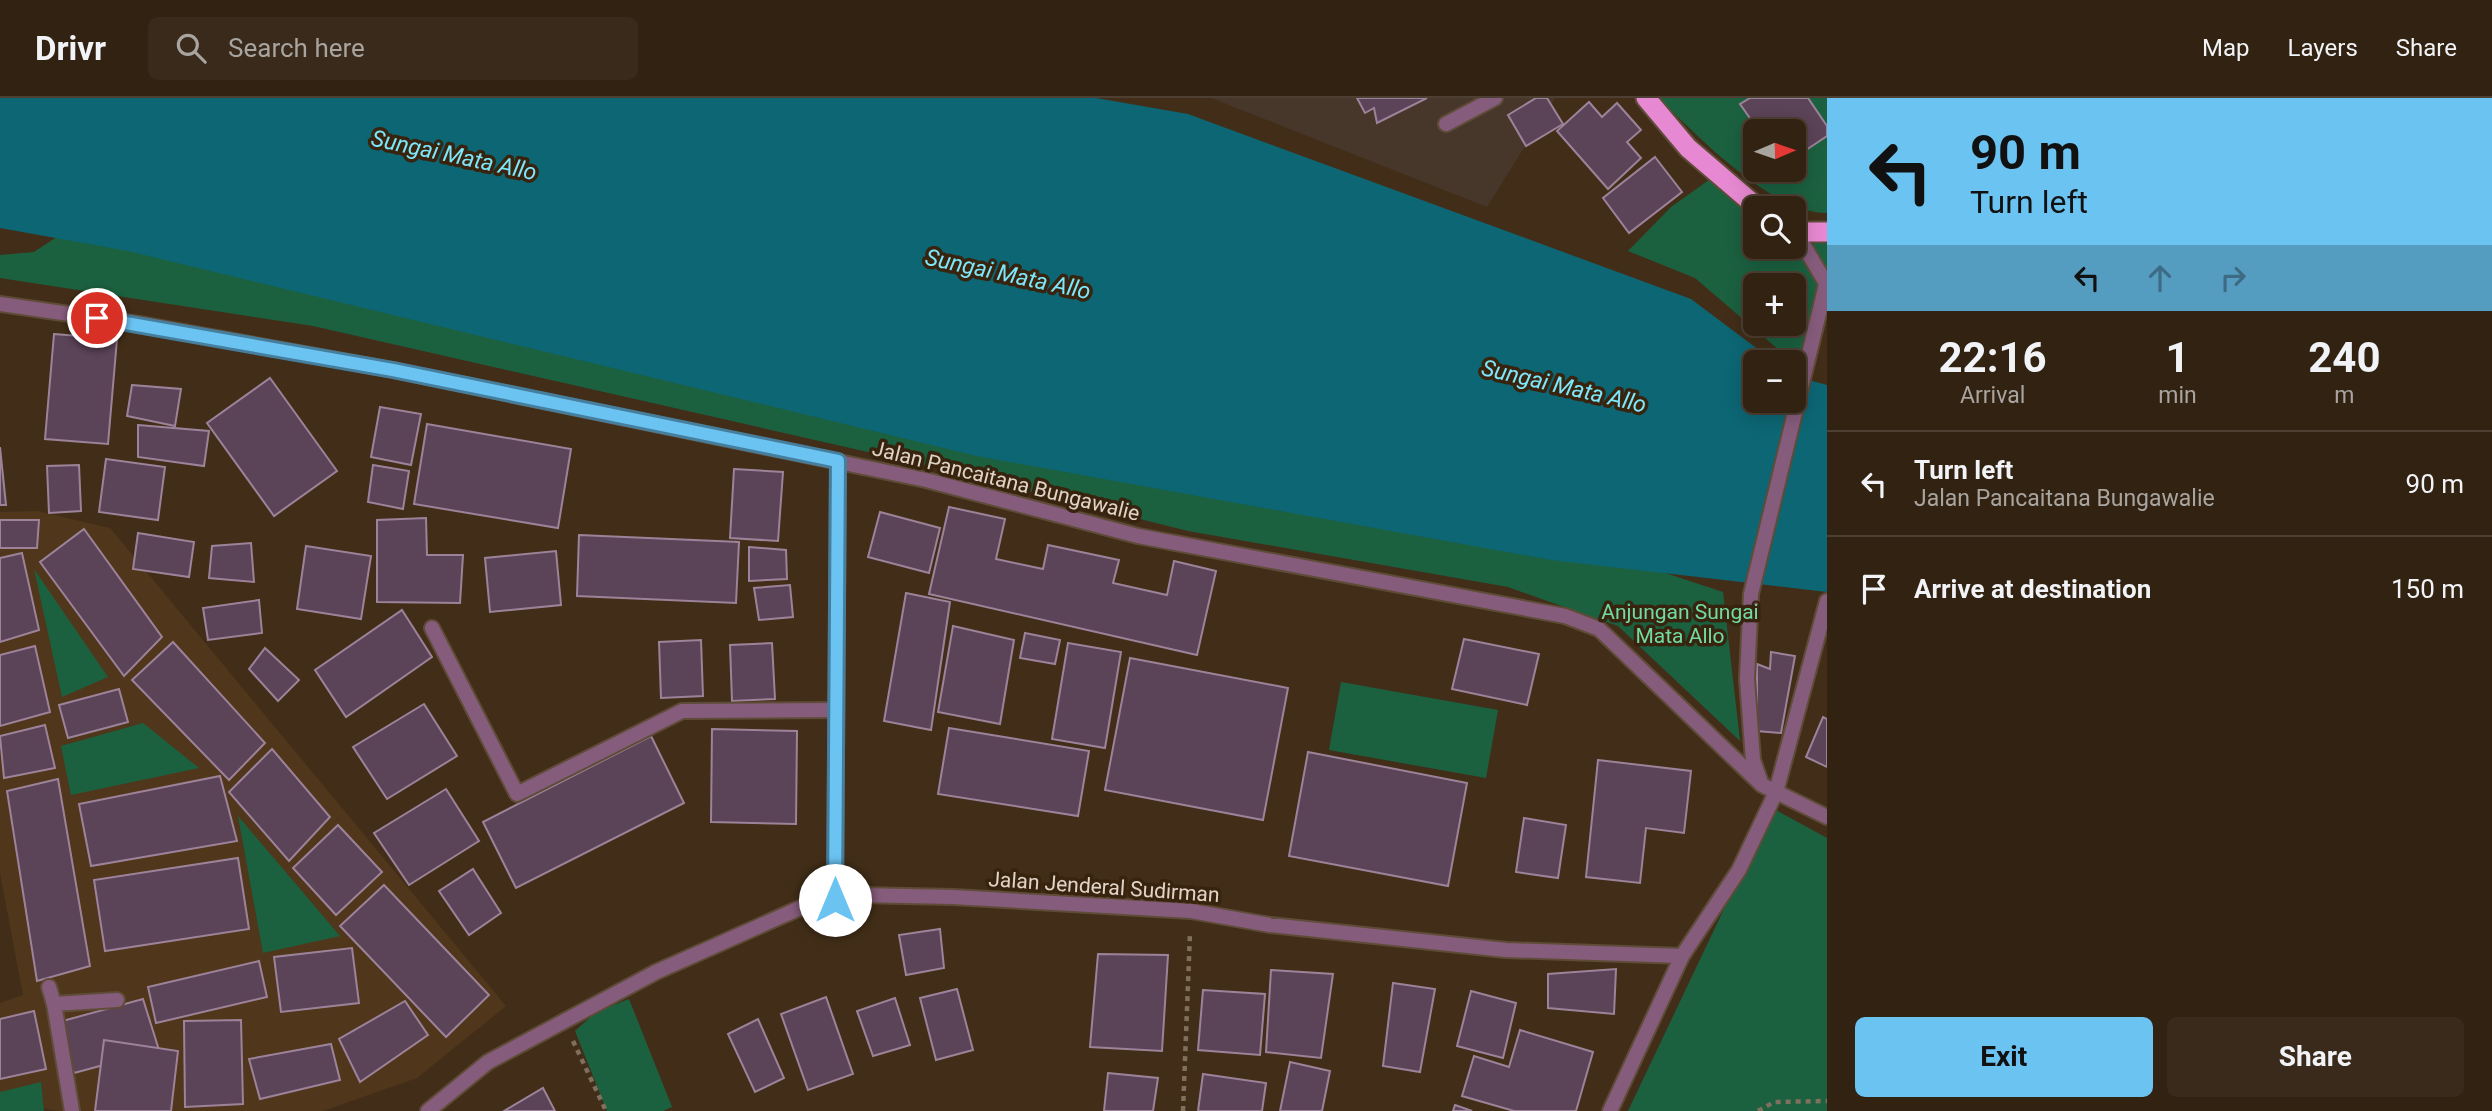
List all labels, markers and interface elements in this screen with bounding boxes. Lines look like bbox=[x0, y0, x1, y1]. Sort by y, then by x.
search box bbox=[148, 17, 638, 80]
text: Drivr bbox=[35, 29, 106, 68]
icon: search bbox=[172, 29, 210, 67]
text: Search here bbox=[228, 33, 365, 63]
text: Map bbox=[2202, 34, 2250, 62]
text: Layers bbox=[2288, 34, 2358, 62]
text: Share bbox=[2396, 34, 2457, 62]
north arrow bbox=[1743, 119, 1806, 182]
map controls bbox=[1743, 119, 1806, 413]
text: 90 m bbox=[1970, 124, 2081, 181]
water label: Sungai Mata Allo bbox=[369, 125, 539, 186]
icon: left bbox=[1855, 126, 1946, 217]
text: Turn left bbox=[1970, 183, 2088, 221]
button: search bbox=[1743, 196, 1806, 259]
water label: Sungai Mata Allo bbox=[923, 244, 1093, 305]
icon: left bbox=[2068, 259, 2106, 297]
icon: ahead bbox=[2141, 259, 2179, 297]
icon: right bbox=[2214, 259, 2252, 297]
button: + bbox=[1743, 273, 1806, 336]
pin bbox=[67, 288, 127, 348]
icon: arrive bbox=[78, 299, 116, 337]
text: 22:16 bbox=[1939, 333, 2047, 382]
text: 1 bbox=[2165, 333, 2190, 382]
text: 240 bbox=[2308, 333, 2381, 382]
button: − bbox=[1743, 350, 1806, 413]
water label: Sungai Mata Allo bbox=[1479, 354, 1649, 419]
text: Arrival bbox=[1960, 382, 2025, 409]
text: min bbox=[2158, 382, 2197, 409]
text: m bbox=[2334, 382, 2354, 409]
street label: Jalan Pancaitana Bungawalie bbox=[870, 436, 1142, 526]
text: Turn left bbox=[1914, 455, 2013, 485]
icon: left bbox=[1855, 465, 1893, 503]
text: 90 m bbox=[2406, 469, 2464, 499]
text: Jalan Pancaitana Bungawalie bbox=[1914, 485, 2215, 512]
icon: arrive bbox=[1855, 570, 1893, 608]
text: Arrive at destination bbox=[1914, 574, 2151, 604]
text: 150 m bbox=[2391, 574, 2464, 604]
park label: Anjungan Sungai Mata Allo bbox=[1601, 600, 1759, 648]
position arrow bbox=[798, 863, 872, 937]
street label: Jalan Jenderal Sudirman bbox=[988, 867, 1220, 907]
button: Exit bbox=[1855, 1017, 2153, 1097]
button: Share bbox=[2167, 1017, 2464, 1097]

